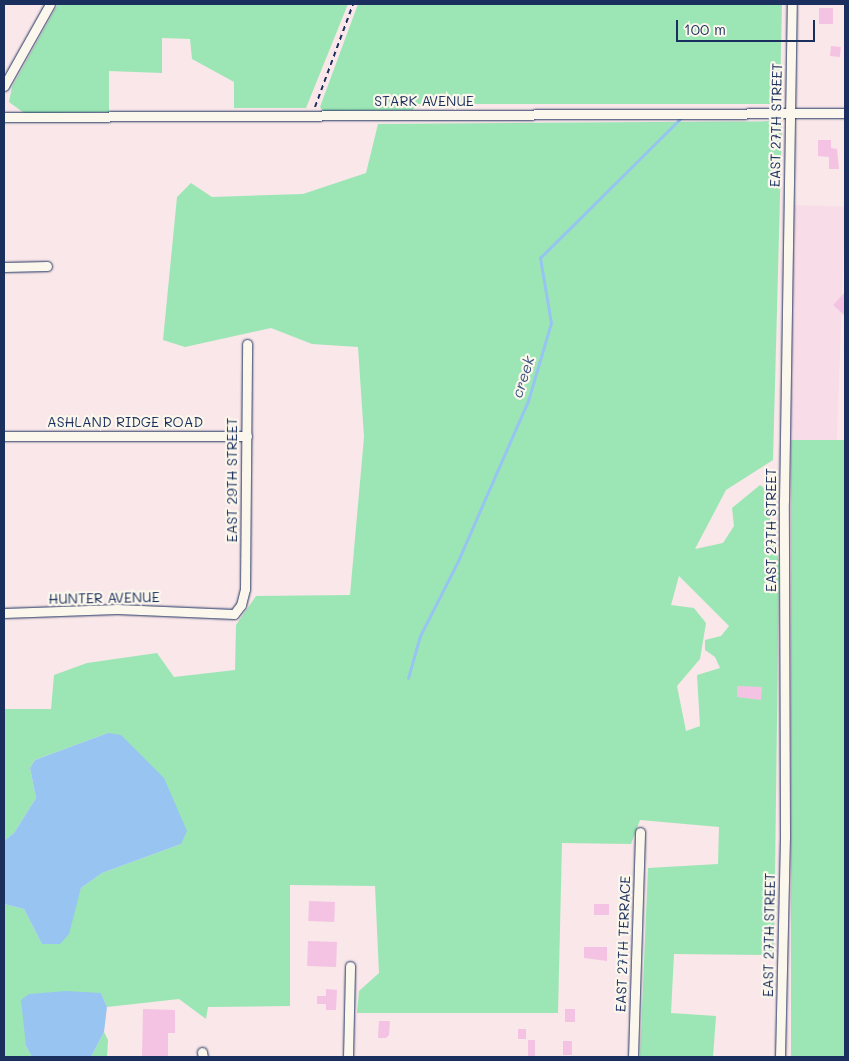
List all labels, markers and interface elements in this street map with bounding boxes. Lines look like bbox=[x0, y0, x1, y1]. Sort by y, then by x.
scale bar bbox=[679, 10, 818, 42]
text: 100 m bbox=[684, 19, 726, 39]
street label: EAST 27TH STREET bbox=[767, 63, 785, 187]
street label: STARK AVENUE bbox=[374, 93, 474, 109]
water label: creek bbox=[508, 354, 538, 400]
street label: ASHLAND RIDGE ROAD bbox=[47, 414, 203, 430]
street label: EAST 29TH STREET bbox=[224, 418, 240, 542]
street label: EAST 27TH STREET bbox=[763, 468, 779, 592]
street label: HUNTER AVENUE bbox=[48, 589, 160, 607]
street label: EAST 27TH STREET bbox=[760, 873, 778, 997]
street label: EAST 27TH TERRACE bbox=[612, 876, 634, 1012]

